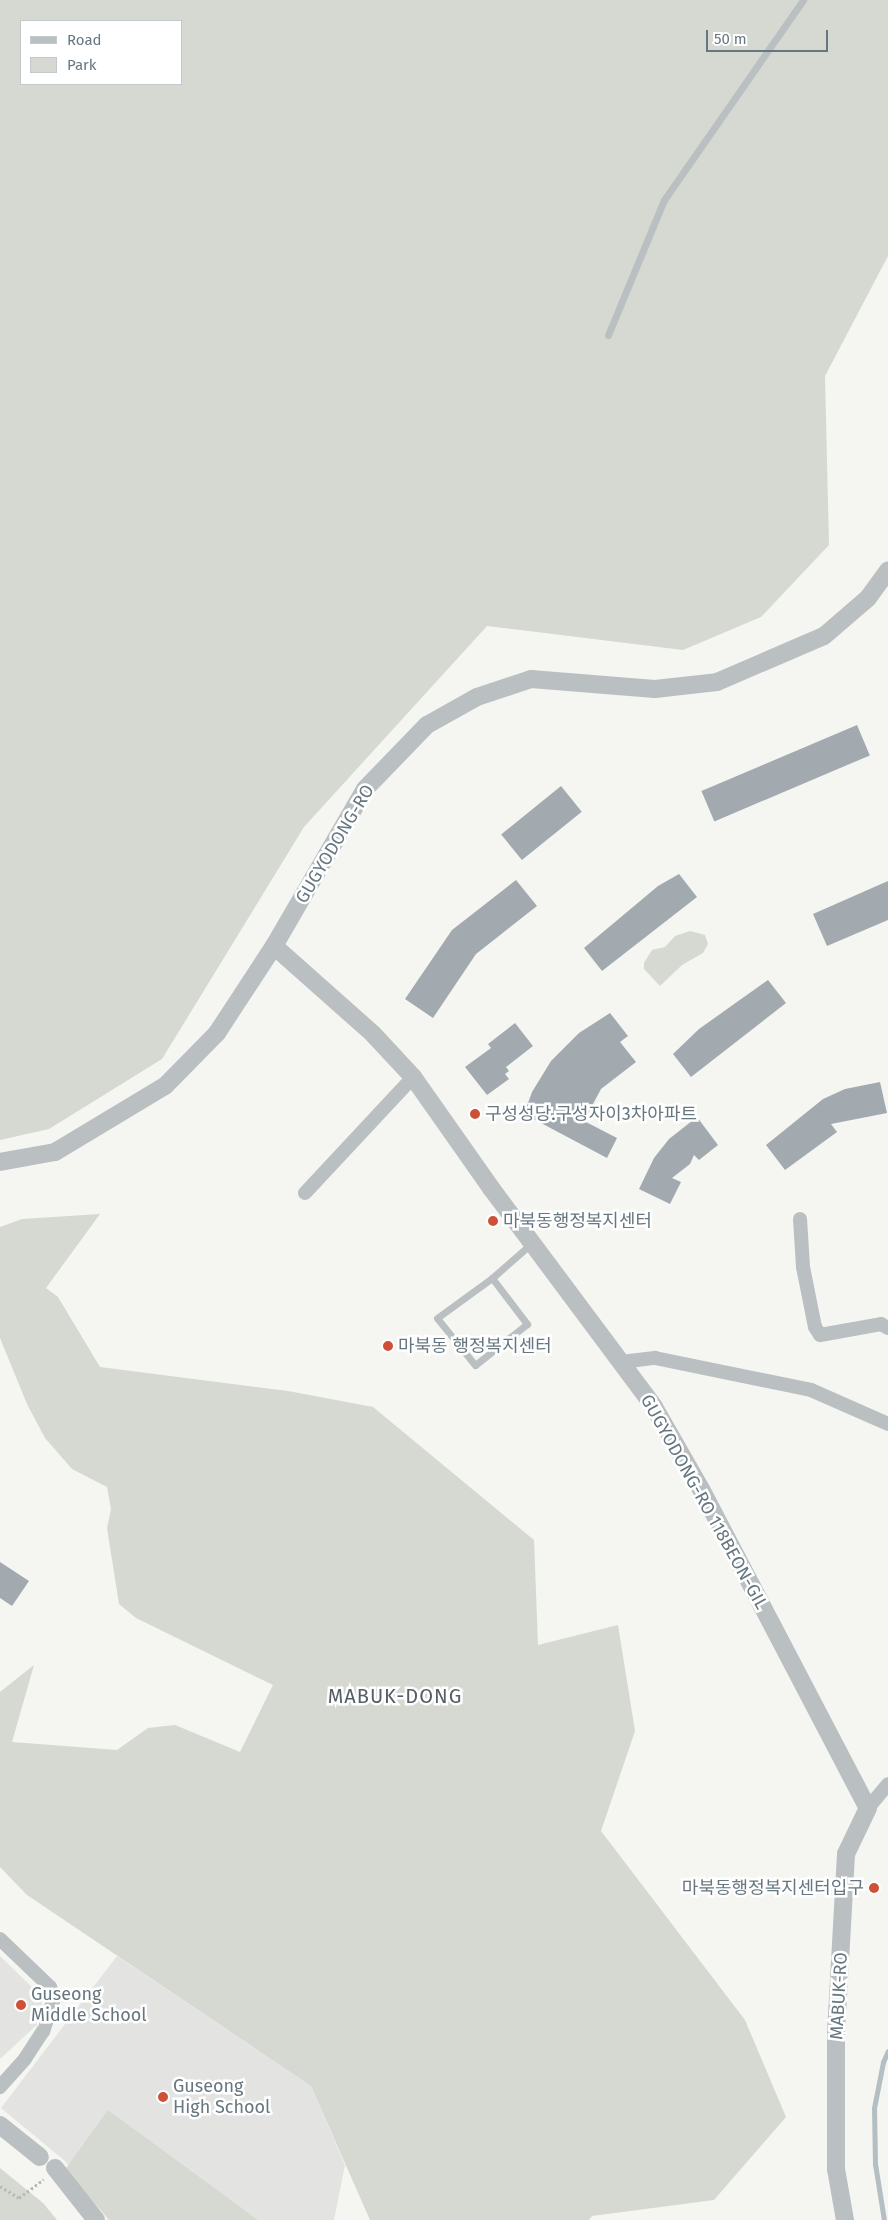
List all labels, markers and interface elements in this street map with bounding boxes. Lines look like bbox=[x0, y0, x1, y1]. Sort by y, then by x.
legend bbox=[20, 20, 182, 85]
scale bar bbox=[708, 20, 830, 52]
text: 50 m bbox=[714, 30, 747, 48]
text: Road bbox=[67, 31, 102, 49]
text: Park bbox=[67, 56, 97, 74]
street label: GUGYODONG-RO bbox=[291, 781, 379, 907]
place label: 구성성당.구성자이3차아파트 bbox=[485, 1103, 697, 1125]
marker: 구성성당.구성자이3차아파트 bbox=[469, 1108, 481, 1120]
place label: 마북동행정복지센터 bbox=[503, 1210, 652, 1232]
marker: 마북동행정복지센터 bbox=[487, 1215, 499, 1227]
place label: 마북동 행정복지센터 bbox=[398, 1335, 552, 1357]
marker: 마북동 행정복지센터 bbox=[382, 1340, 394, 1352]
street label: GUGYODONG-RO 118BEON-GIL bbox=[636, 1391, 772, 1613]
district label: MABUK-DONG bbox=[326, 1684, 464, 1708]
place label: 마북동행정복지센터입구 bbox=[682, 1877, 864, 1899]
marker: 마북동행정복지센터입구 bbox=[868, 1882, 880, 1894]
street label: MABUK-RO bbox=[826, 1952, 852, 2040]
place label: Guseong Middle School bbox=[31, 1984, 147, 2026]
marker: Guseong Middle School bbox=[15, 1999, 27, 2011]
place label: Guseong High School bbox=[173, 2076, 270, 2118]
marker: Guseong High School bbox=[157, 2091, 169, 2103]

